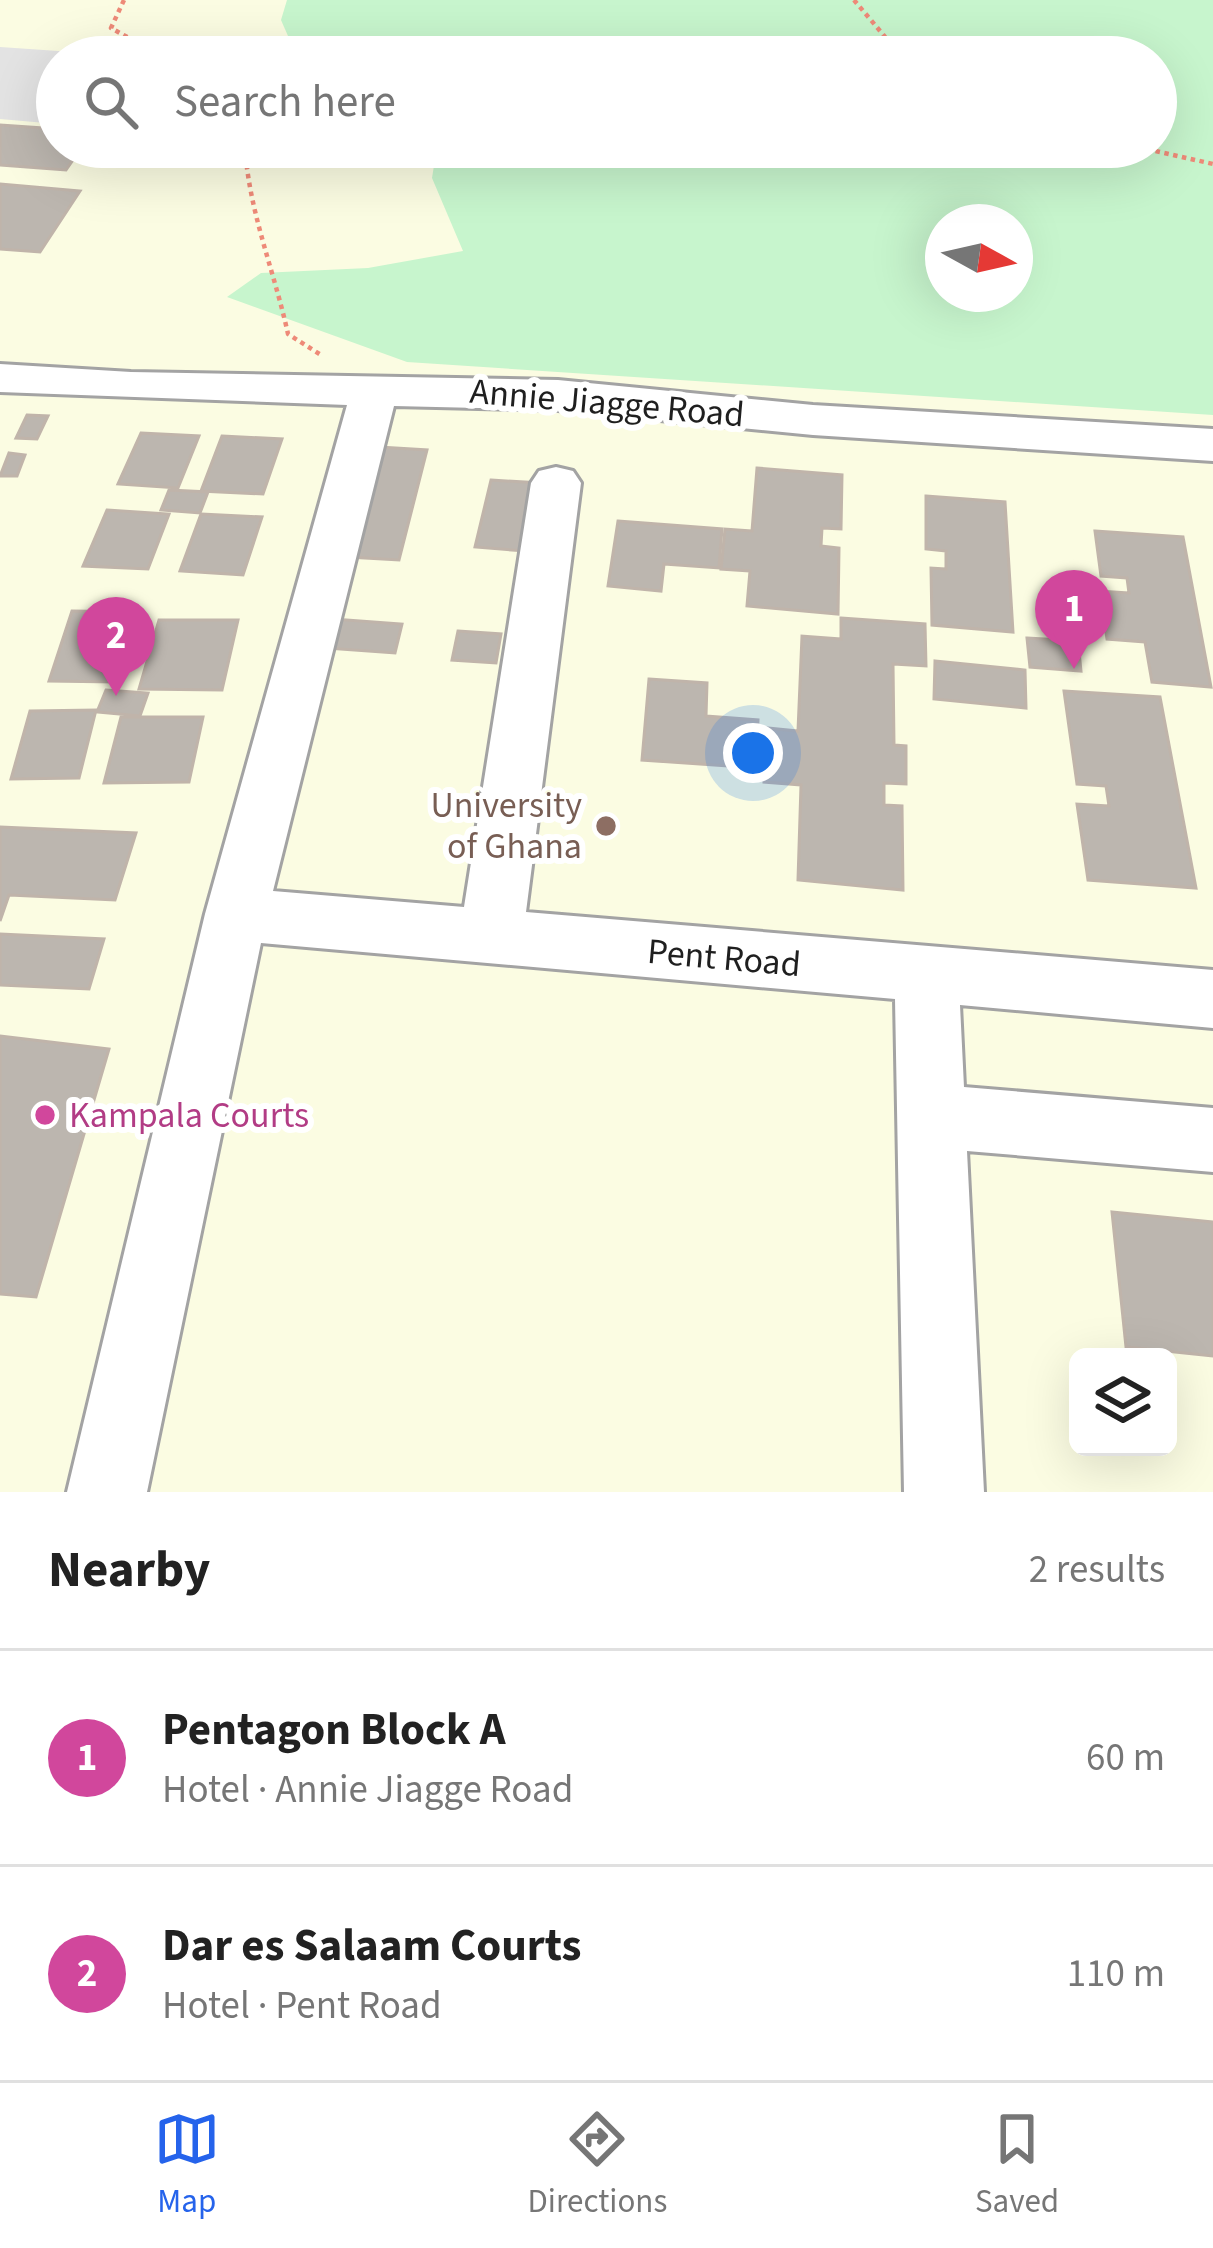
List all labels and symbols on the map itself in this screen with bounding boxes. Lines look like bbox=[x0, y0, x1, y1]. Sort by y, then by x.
north arrow bbox=[925, 204, 1033, 312]
street label: Annie Jiagge Road bbox=[468, 366, 746, 440]
pin: 1 bbox=[1035, 570, 1113, 669]
pin: 2 bbox=[77, 597, 155, 696]
your location bbox=[723, 723, 783, 783]
place label: University of Ghana bbox=[430, 780, 582, 872]
marker: University of Ghana bbox=[593, 813, 619, 839]
street label: Pent Road bbox=[645, 926, 803, 990]
place label: Kampala Courts bbox=[69, 1090, 309, 1141]
marker: Kampala Courts bbox=[32, 1102, 58, 1128]

